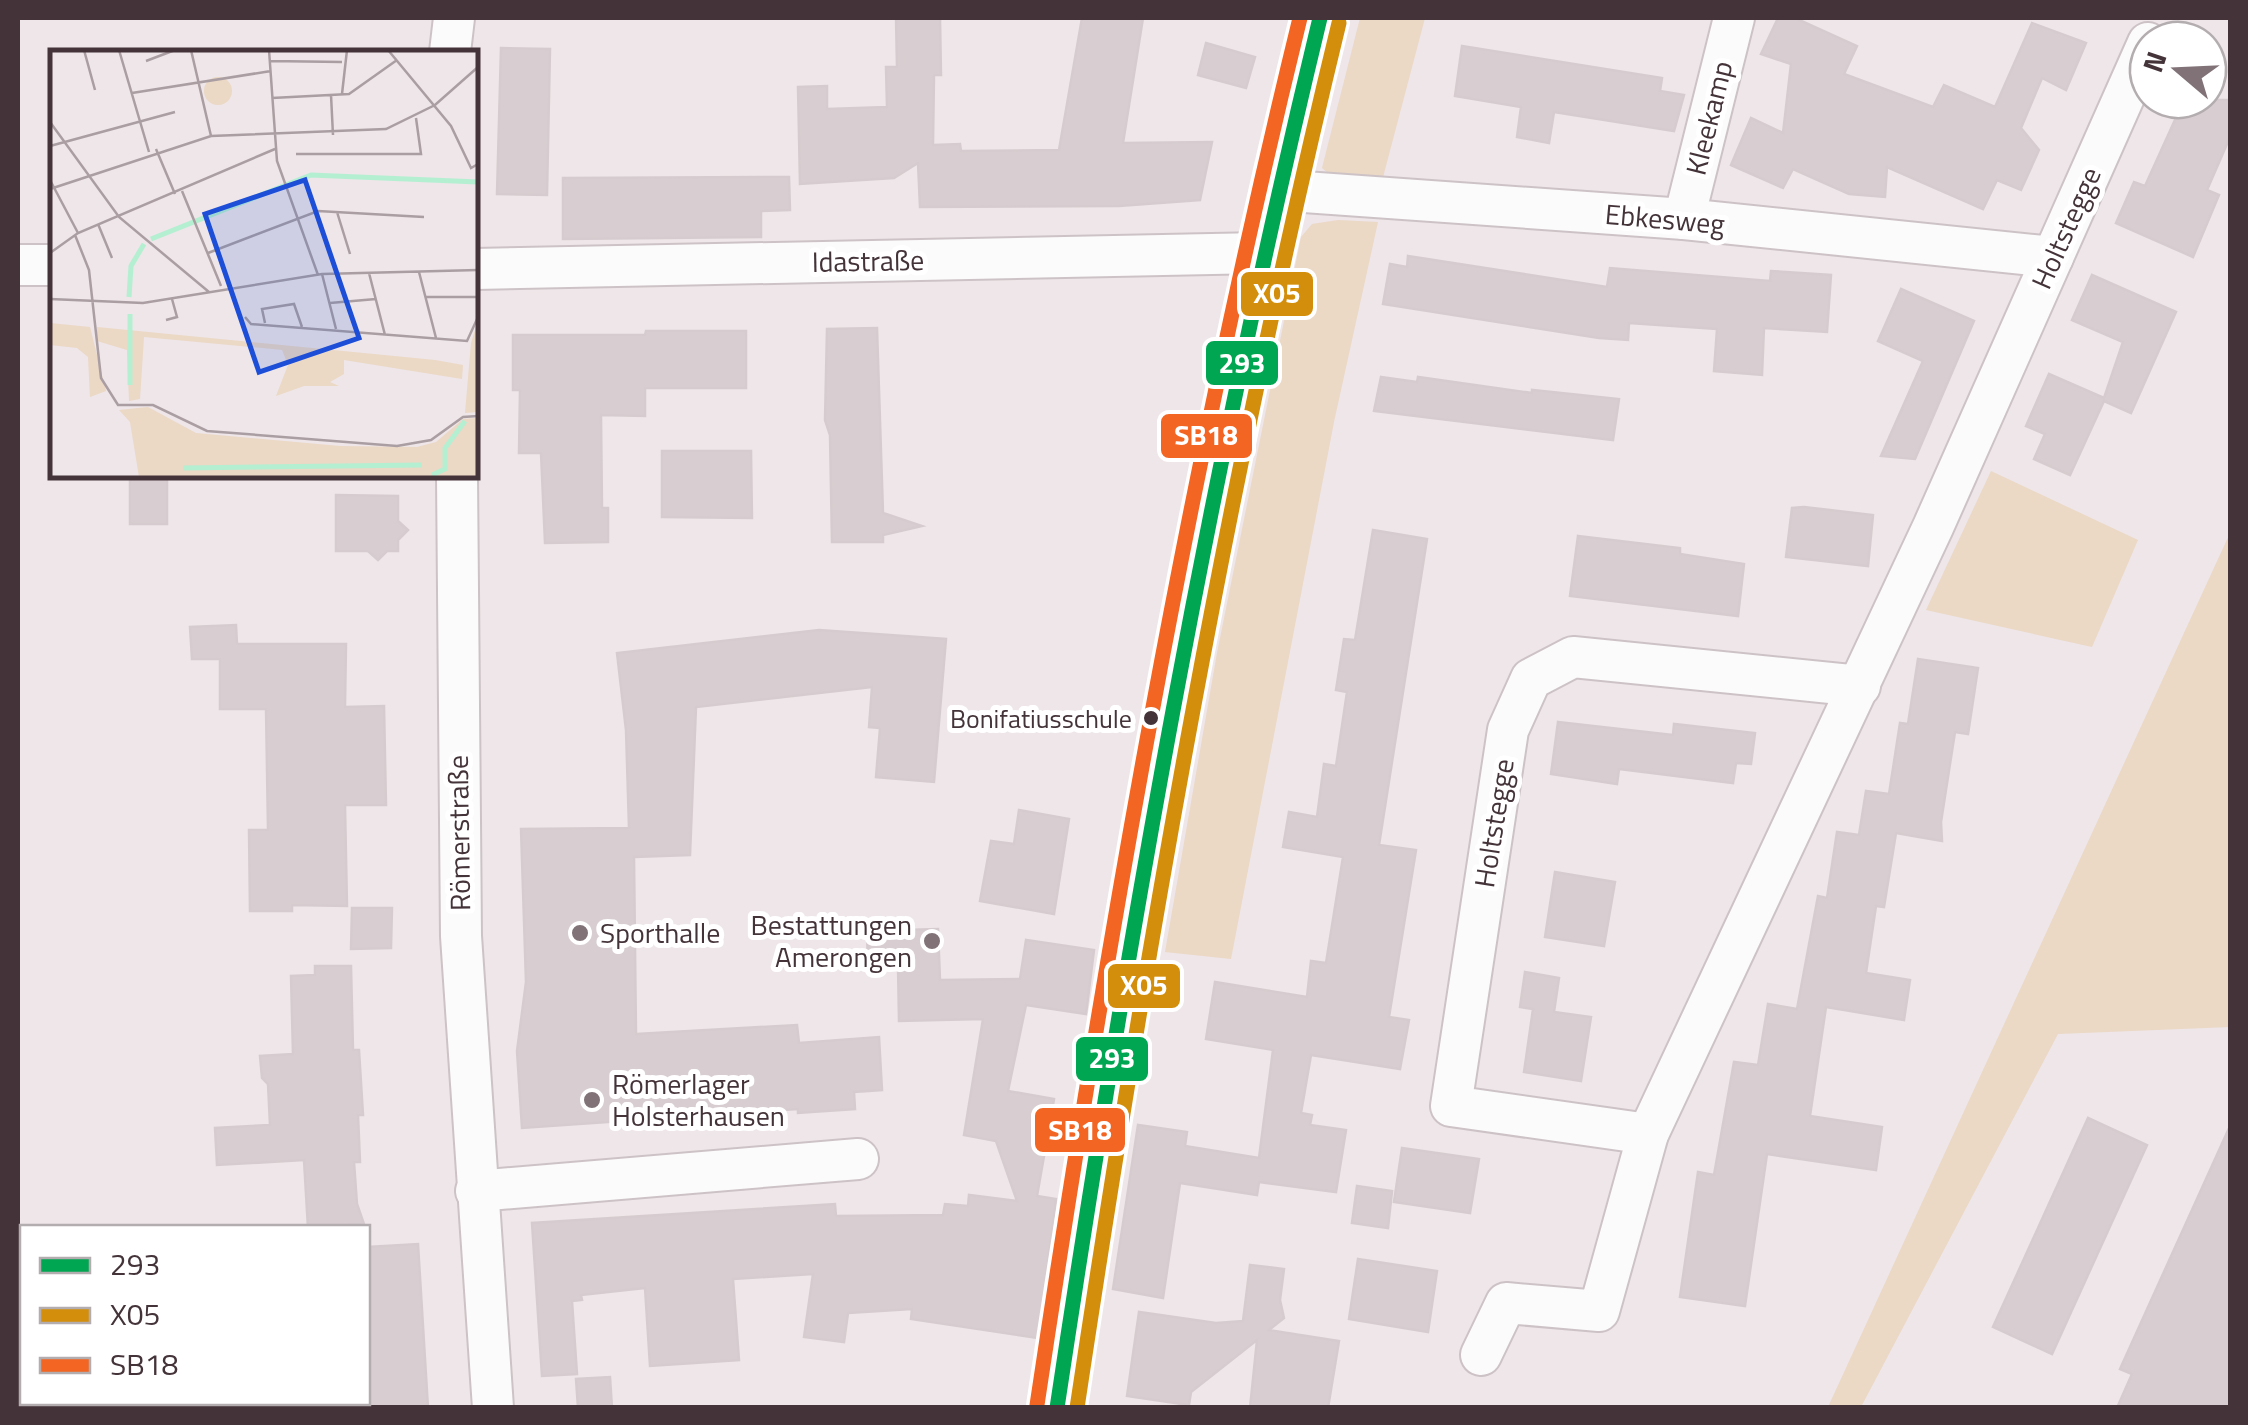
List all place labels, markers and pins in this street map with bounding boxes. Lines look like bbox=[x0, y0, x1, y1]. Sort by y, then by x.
place label: Bonifatiusschule bbox=[950, 699, 1132, 738]
marker: Bonifatiusschule bbox=[1141, 708, 1161, 728]
place label: Bestattungen Amerongen bbox=[751, 903, 912, 978]
place label: Sporthalle bbox=[600, 911, 720, 954]
marker: Sporthalle bbox=[569, 922, 591, 944]
marker: Bestattungen Amerongen bbox=[921, 930, 943, 952]
place label: Römerlager Holsterhausen bbox=[612, 1062, 785, 1137]
marker: Römerlager Holsterhausen bbox=[581, 1089, 603, 1111]

